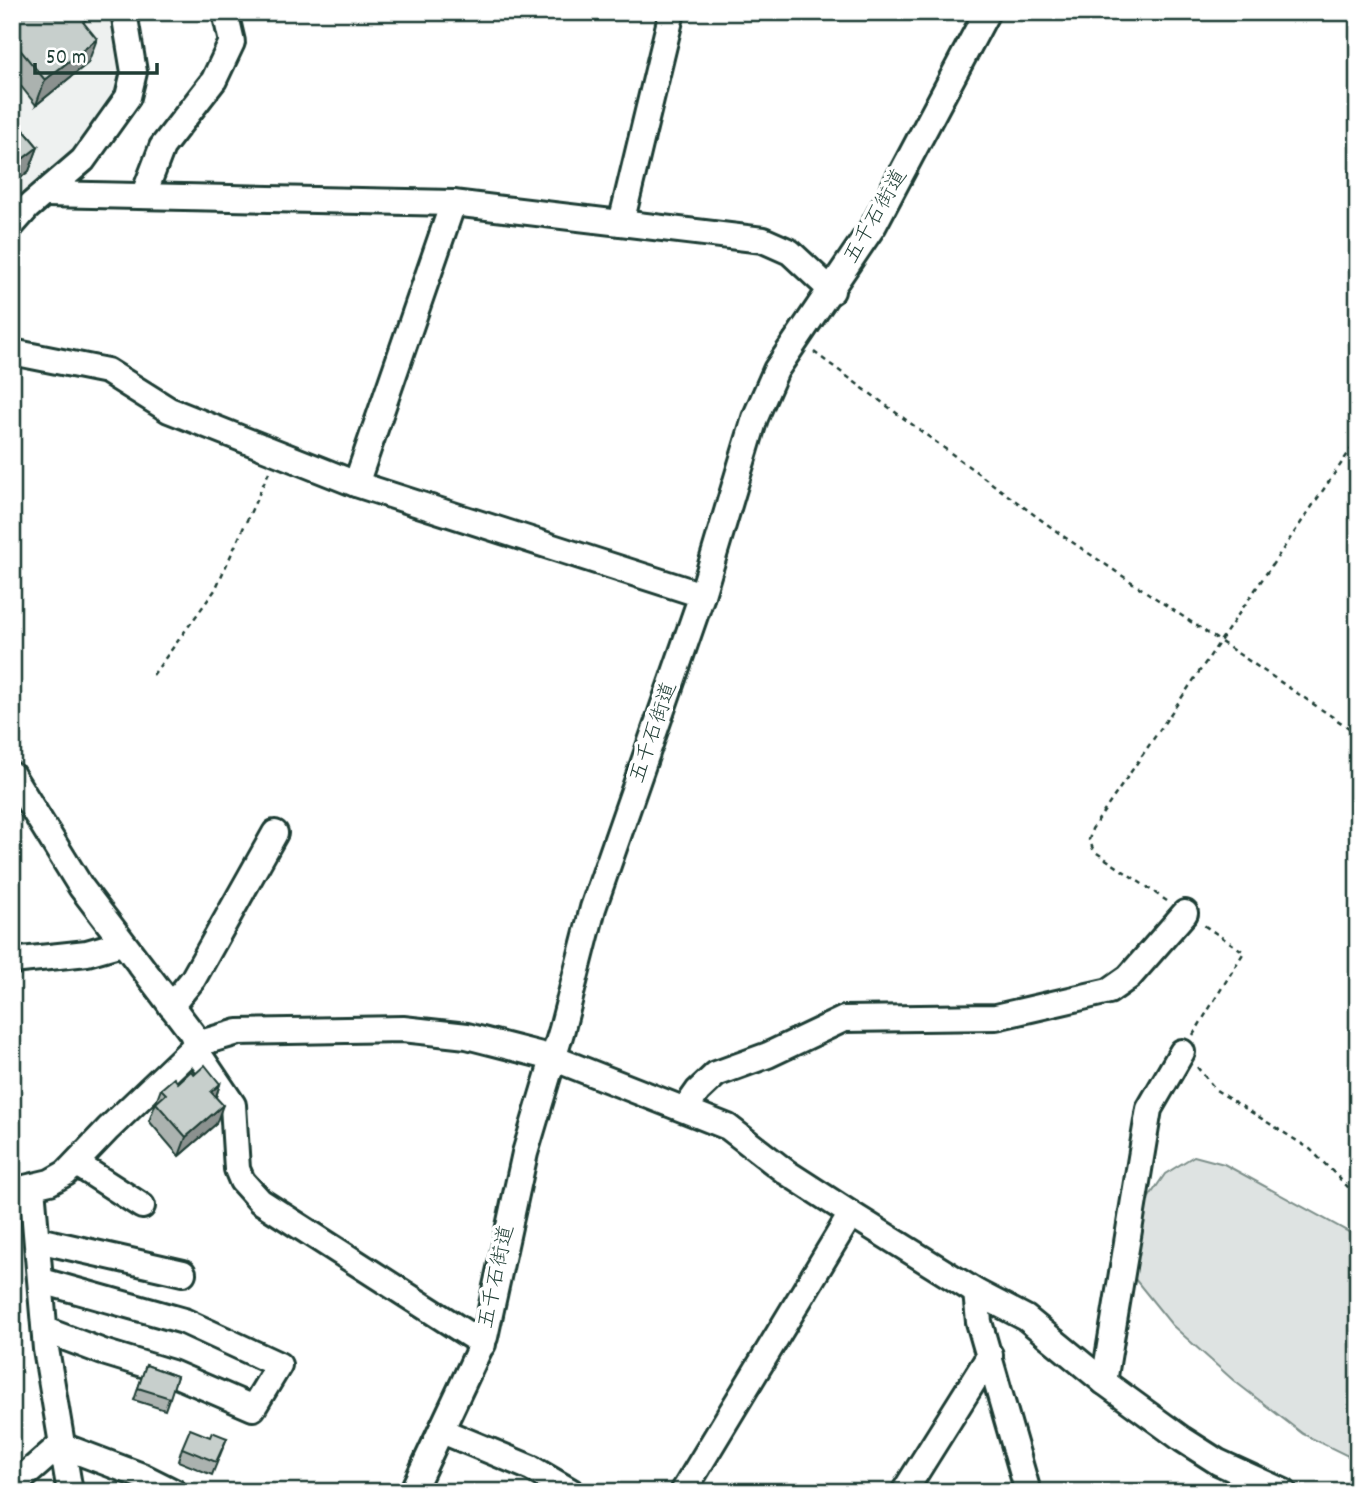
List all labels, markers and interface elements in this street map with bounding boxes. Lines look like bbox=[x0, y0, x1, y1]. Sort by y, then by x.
scale bar bbox=[35, 32, 158, 76]
text: 50 m bbox=[46, 44, 86, 74]
street label: 五千石街道 bbox=[838, 164, 916, 270]
street label: 五千石街道 bbox=[624, 678, 686, 788]
street label: 五千石街道 bbox=[472, 1223, 524, 1331]

